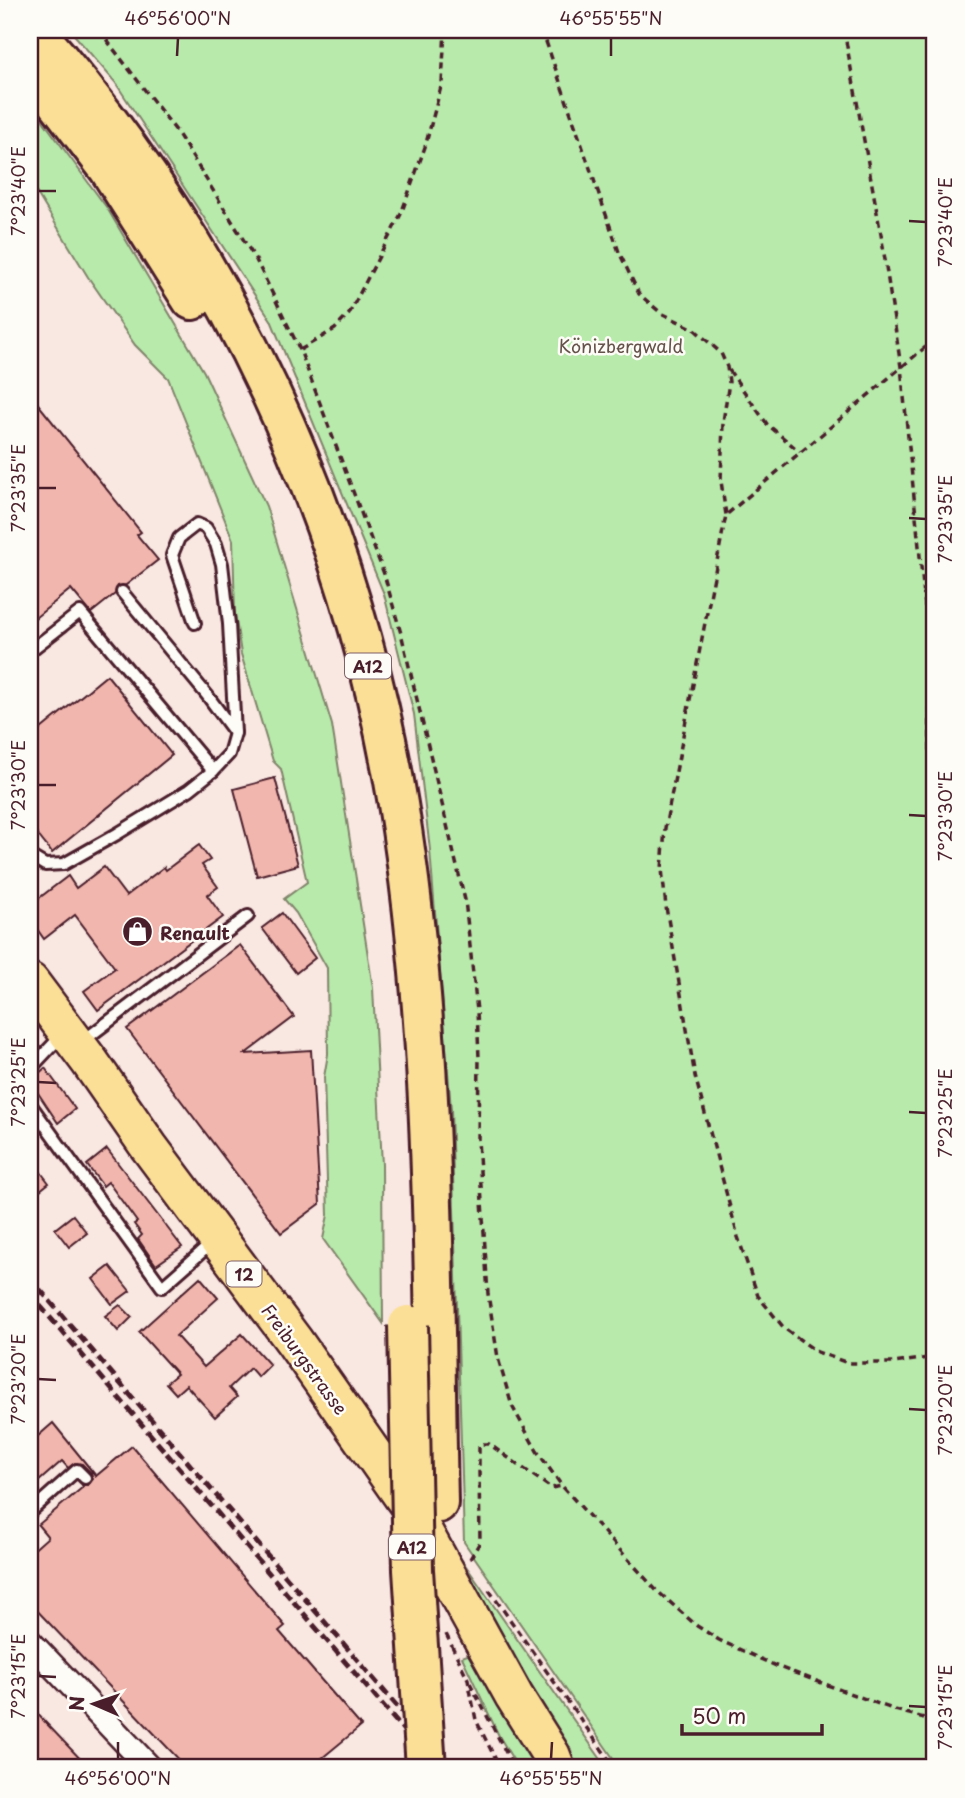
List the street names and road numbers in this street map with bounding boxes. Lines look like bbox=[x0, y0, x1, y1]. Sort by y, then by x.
road number: A12 bbox=[345, 653, 391, 678]
road number: 12 bbox=[226, 1262, 262, 1286]
street label: Freiburgstrasse bbox=[255, 1298, 355, 1420]
road number: A12 bbox=[389, 1534, 435, 1560]

